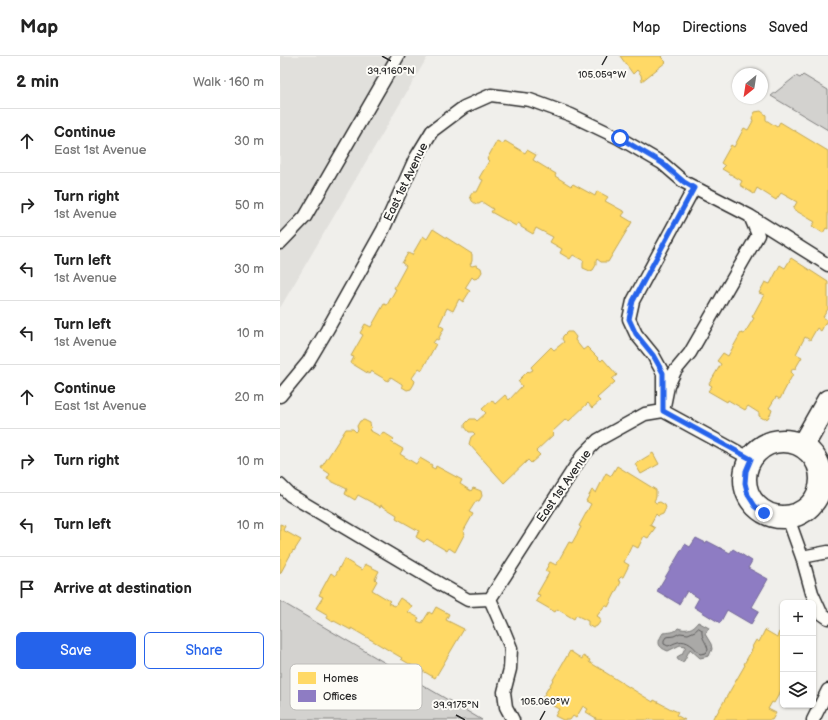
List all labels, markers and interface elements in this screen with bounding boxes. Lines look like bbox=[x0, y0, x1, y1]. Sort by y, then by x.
text: Map bbox=[20, 16, 58, 39]
text: Map bbox=[632, 19, 660, 36]
text: Directions bbox=[682, 19, 747, 36]
text: Saved bbox=[769, 19, 808, 36]
text: 39.9160°N bbox=[367, 65, 415, 77]
north arrow bbox=[732, 68, 768, 104]
text: 105.059°W bbox=[578, 69, 626, 81]
text: 2 min bbox=[16, 72, 59, 92]
text: Walk · 160 m bbox=[193, 74, 264, 90]
text: Continue bbox=[54, 123, 116, 142]
route start bbox=[611, 129, 629, 147]
icon: ahead bbox=[16, 130, 38, 152]
text: 30 m bbox=[234, 133, 264, 149]
street label: East 1st Avenue bbox=[381, 140, 431, 224]
text: East 1st Avenue bbox=[54, 142, 146, 158]
text: Turn right bbox=[54, 187, 119, 206]
icon: right bbox=[16, 194, 38, 216]
text: 50 m bbox=[235, 197, 264, 213]
text: 1st Avenue bbox=[54, 206, 117, 222]
text: Turn left bbox=[54, 251, 111, 270]
icon: left bbox=[16, 258, 38, 280]
text: 30 m bbox=[234, 261, 264, 277]
text: 1st Avenue bbox=[54, 270, 117, 286]
text: Turn left bbox=[54, 315, 111, 334]
icon: left bbox=[16, 322, 38, 344]
text: 10 m bbox=[237, 325, 264, 341]
text: 1st Avenue bbox=[54, 334, 117, 350]
text: Continue bbox=[54, 379, 116, 398]
icon: ahead bbox=[16, 386, 38, 408]
text: 20 m bbox=[234, 389, 264, 405]
text: East 1st Avenue bbox=[54, 398, 146, 414]
street label: East 1st Avenue bbox=[533, 447, 595, 525]
icon: right bbox=[16, 450, 38, 472]
text: Turn right bbox=[54, 451, 119, 470]
text: 10 m bbox=[237, 453, 264, 469]
route end bbox=[755, 504, 773, 522]
icon: left bbox=[16, 514, 38, 536]
text: Turn left bbox=[54, 515, 111, 534]
text: 10 m bbox=[237, 517, 264, 533]
icon: arrive bbox=[16, 578, 38, 600]
text: Arrive at destination bbox=[54, 579, 192, 598]
map controls bbox=[780, 600, 816, 708]
button: + bbox=[780, 600, 816, 636]
button: Save bbox=[16, 632, 136, 669]
button: Share bbox=[144, 632, 264, 669]
button: − bbox=[780, 636, 816, 672]
legend bbox=[290, 664, 422, 710]
text: Homes bbox=[323, 672, 359, 685]
button: layers bbox=[780, 672, 816, 708]
text: Offices bbox=[323, 690, 358, 703]
text: 105.060°W bbox=[520, 696, 570, 708]
text: 39.9175°N bbox=[433, 699, 479, 711]

